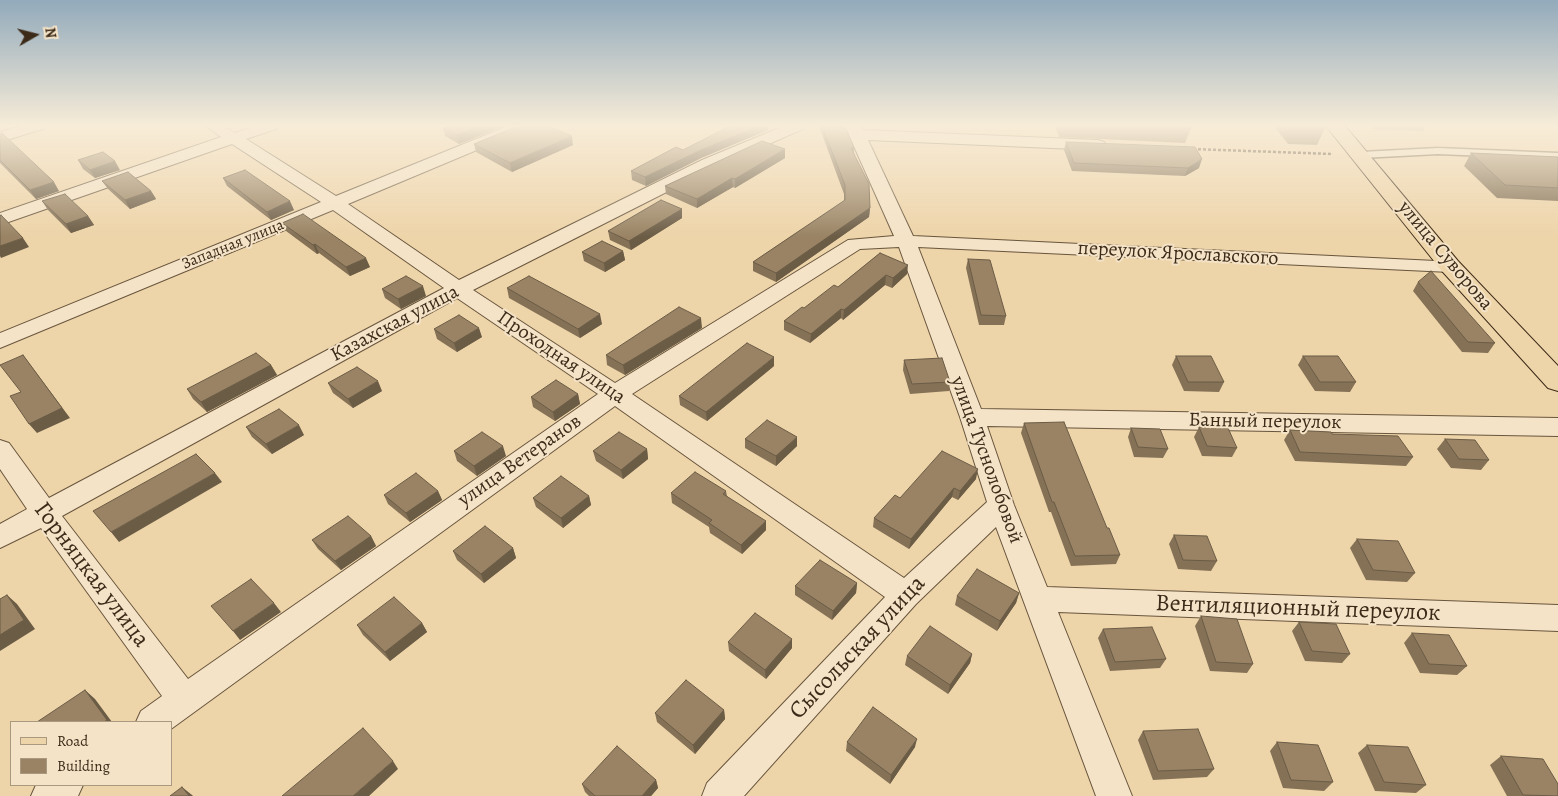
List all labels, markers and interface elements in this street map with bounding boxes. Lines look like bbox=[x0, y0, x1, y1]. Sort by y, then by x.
north arrow bbox=[10, 10, 60, 60]
text: N bbox=[40, 26, 60, 39]
street label: улица Суворова bbox=[1392, 196, 1498, 316]
street label: Западная улица bbox=[179, 216, 287, 274]
street label: переулок Ярославского bbox=[1077, 237, 1279, 271]
street label: Казахская улица bbox=[327, 280, 463, 368]
street label: Проходная улица bbox=[492, 306, 630, 410]
street label: улица Туснолобовой bbox=[945, 373, 1027, 547]
street label: Банный переулок bbox=[1188, 409, 1342, 435]
street label: улица Ветеранов bbox=[454, 410, 586, 512]
street label: Горняцкая улица bbox=[27, 497, 155, 653]
street label: Сысольская улица bbox=[784, 570, 932, 726]
street label: Вентиляционный переулок bbox=[1155, 590, 1441, 628]
legend bbox=[10, 721, 172, 786]
text: Road bbox=[57, 731, 88, 751]
text: Building bbox=[57, 756, 110, 776]

